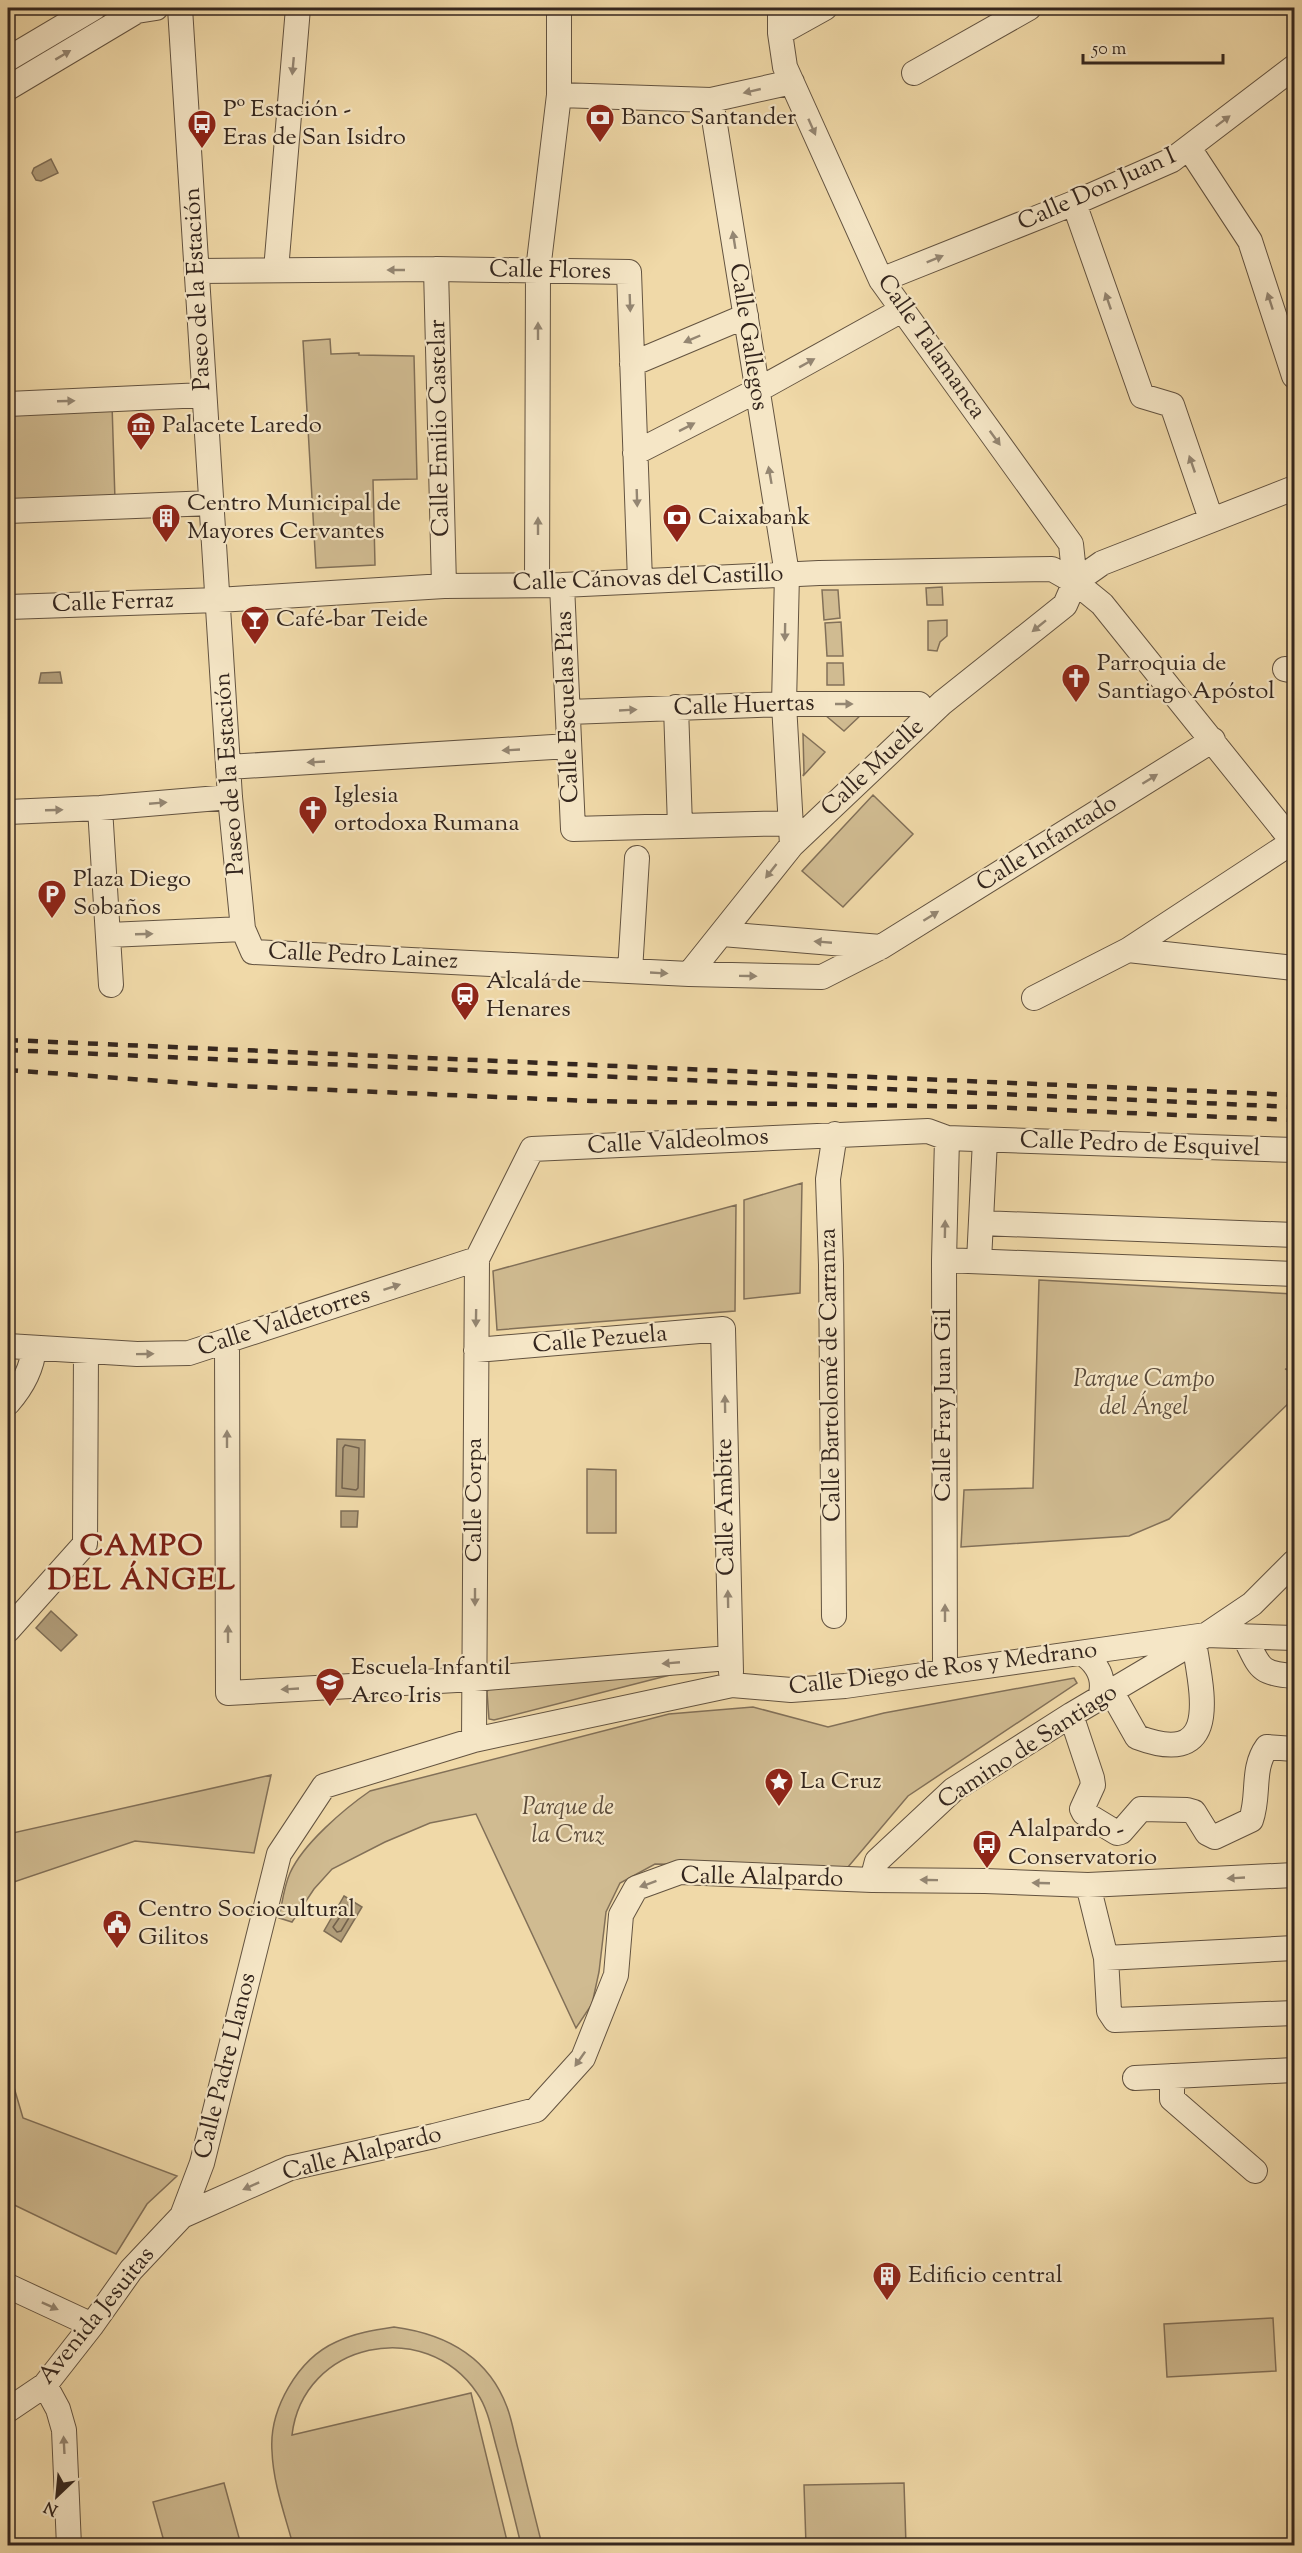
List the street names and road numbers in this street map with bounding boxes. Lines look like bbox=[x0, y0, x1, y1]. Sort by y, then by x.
street label: Calle Don Juan I bbox=[1012, 140, 1182, 240]
street label: Paseo de la Estación bbox=[176, 187, 220, 391]
street label: Calle Flores bbox=[489, 253, 611, 289]
street label: Calle Gallegos bbox=[720, 261, 776, 413]
street label: Calle Talamanca bbox=[868, 268, 994, 426]
street label: Calle Emilio Castelar bbox=[421, 319, 459, 537]
street label: Calle Cánovas del Castillo bbox=[512, 557, 784, 601]
street label: Calle Ferraz bbox=[52, 584, 174, 622]
street label: Calle Escuelas Pías bbox=[548, 610, 588, 804]
street label: Paseo de la Estación bbox=[206, 671, 254, 877]
street label: Calle Huertas bbox=[673, 687, 815, 725]
street label: Calle Muelle bbox=[814, 711, 932, 825]
street label: Calle Infantado bbox=[970, 787, 1124, 901]
street label: Calle Pedro Lainez bbox=[267, 935, 459, 979]
street label: Calle Valdeolmos bbox=[587, 1120, 769, 1164]
street label: Calle Pedro de Esquivel bbox=[1019, 1124, 1261, 1166]
street label: Calle Bartolomé de Carranza bbox=[811, 1228, 851, 1522]
street label: Calle Valdetorres bbox=[193, 1278, 375, 1366]
street label: Calle Fray Juan Gil bbox=[927, 1308, 961, 1502]
street label: Calle Pezuela bbox=[531, 1317, 669, 1363]
street label: Calle Corpa bbox=[458, 1438, 492, 1562]
street label: Calle Ambite bbox=[708, 1438, 744, 1576]
street label: Calle Diego de Ros y Medrano bbox=[787, 1633, 1099, 1705]
street label: Camino de Santiago bbox=[931, 1676, 1125, 1818]
street label: Calle Alalpardo bbox=[680, 1860, 844, 1896]
street label: Calle Padre Llanos bbox=[186, 1969, 266, 2163]
street label: Calle Alalpardo bbox=[279, 2118, 445, 2190]
street label: Avenida Jesuitas bbox=[31, 2240, 163, 2392]

